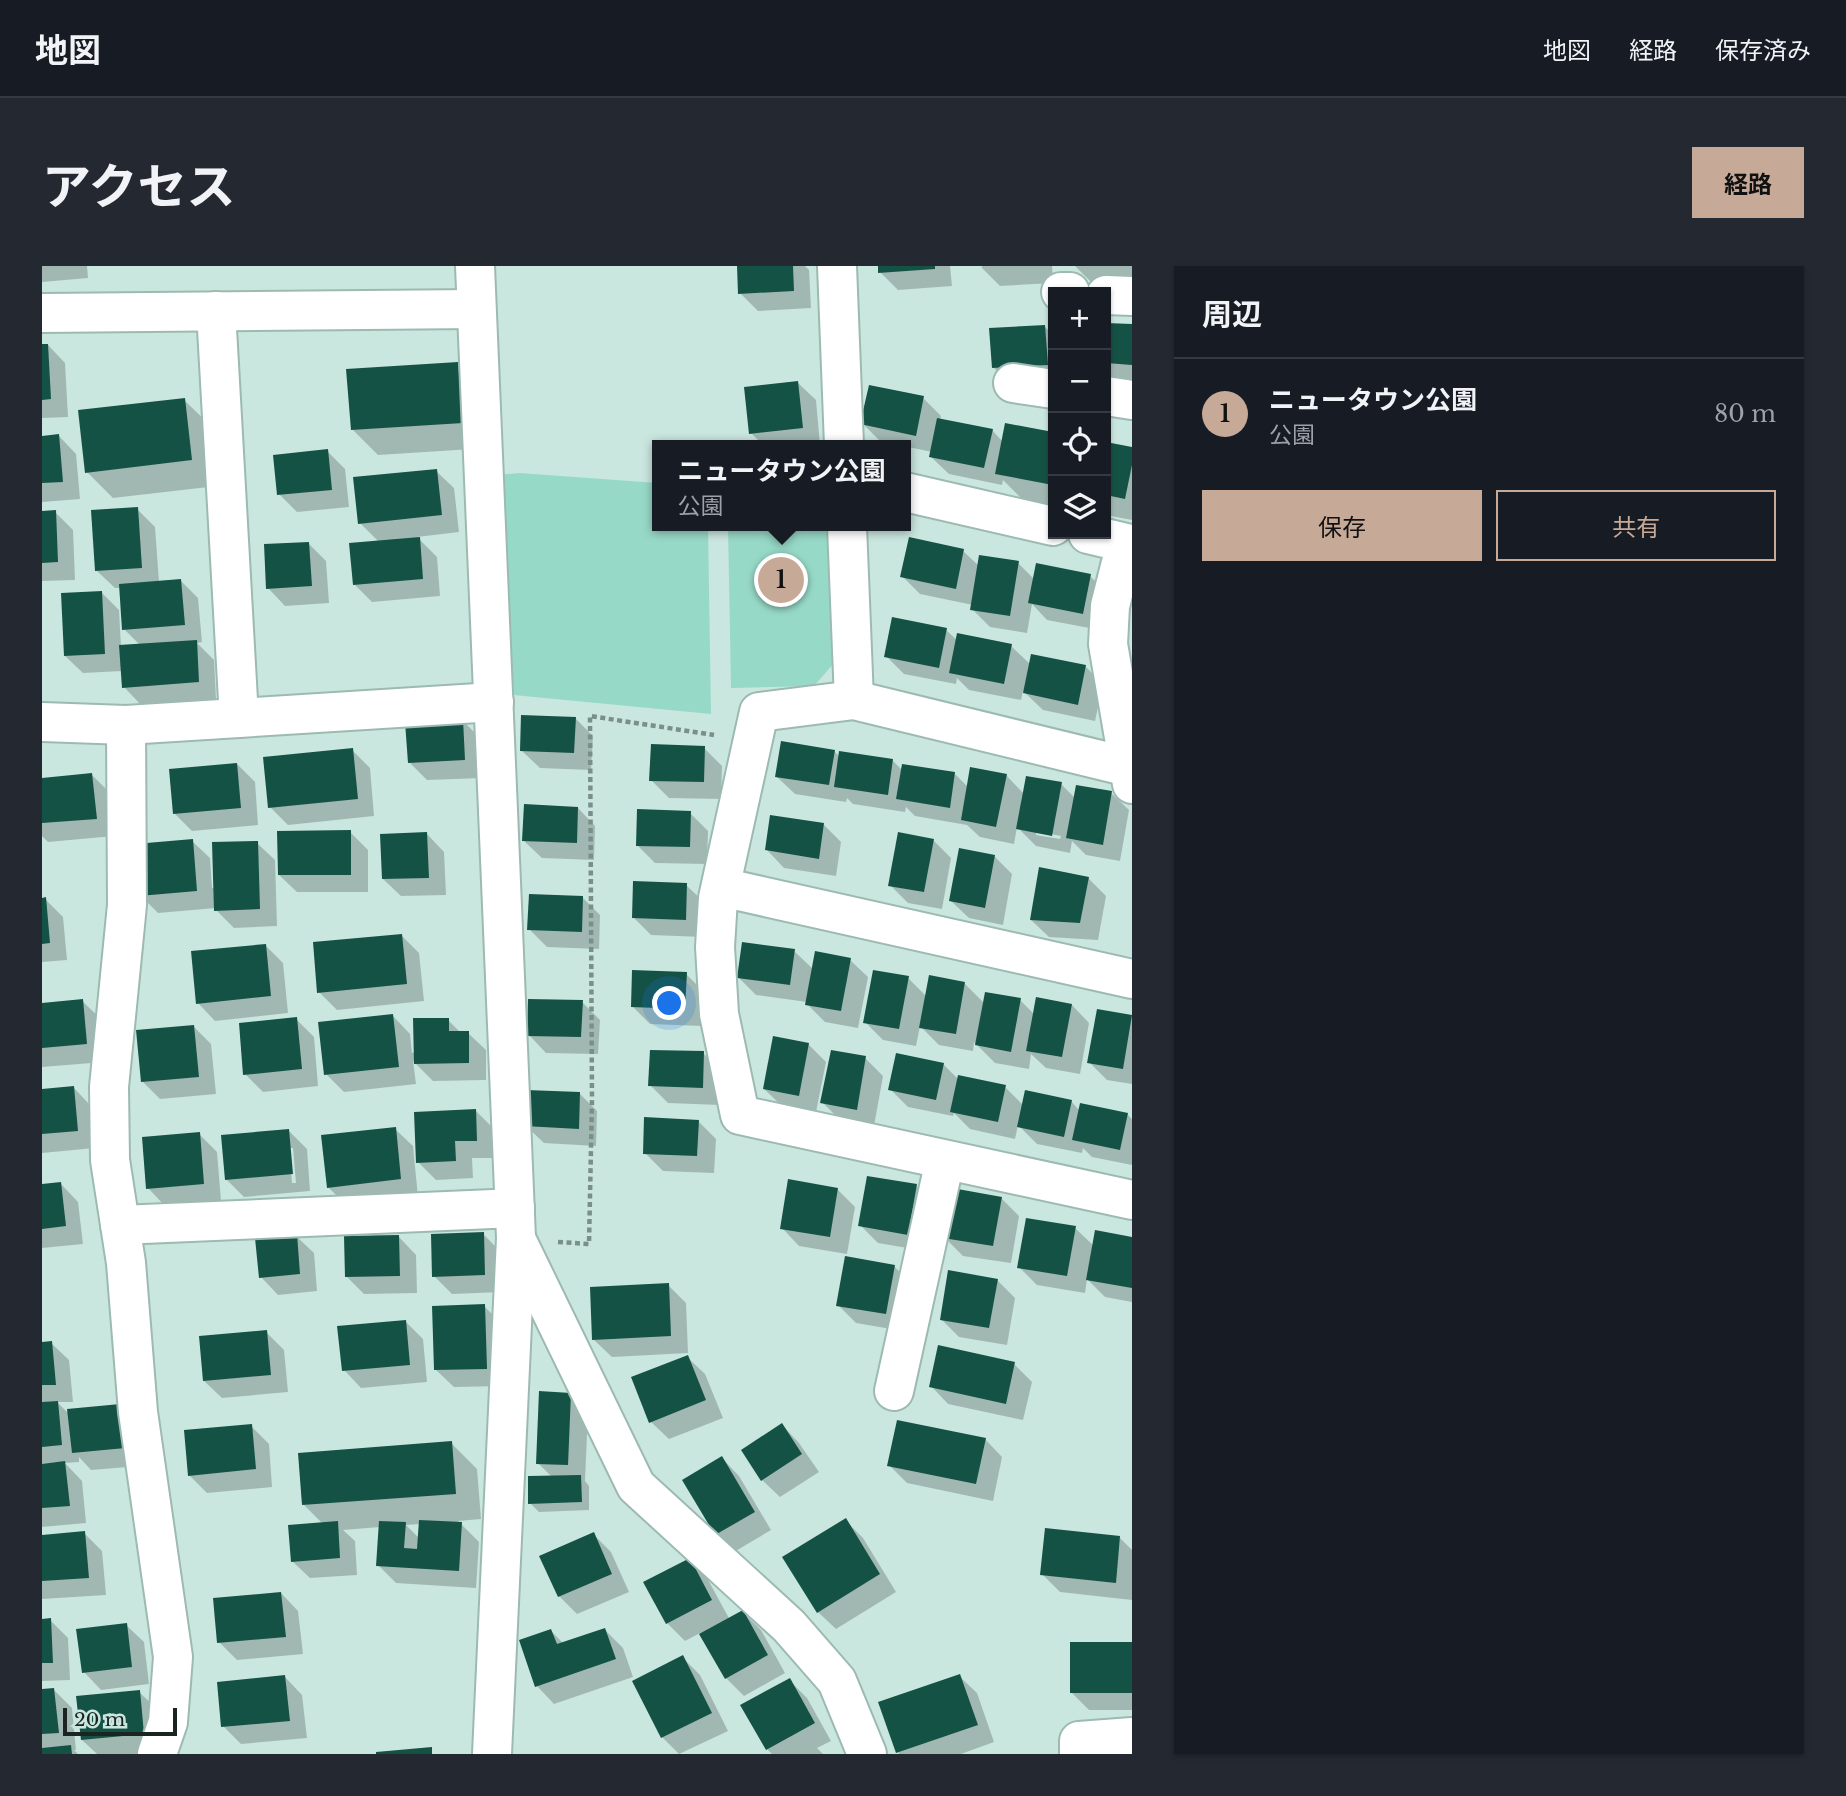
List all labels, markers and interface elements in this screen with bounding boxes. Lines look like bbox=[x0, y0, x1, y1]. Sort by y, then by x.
text: 地図 bbox=[35, 30, 101, 71]
text: 地図 bbox=[1543, 36, 1591, 65]
text: 経路 bbox=[1629, 36, 1677, 65]
text: 保存済み bbox=[1715, 36, 1811, 65]
button: 経路 bbox=[1692, 147, 1804, 218]
text: アクセス bbox=[42, 156, 236, 217]
map controls bbox=[1048, 287, 1111, 539]
button: + bbox=[1048, 287, 1111, 350]
text: 周辺 bbox=[1202, 296, 1262, 333]
button: − bbox=[1048, 350, 1111, 413]
text: ニュータウン公園 bbox=[1269, 384, 1477, 416]
text: 1 bbox=[1220, 400, 1230, 428]
text: 80 m bbox=[1714, 400, 1776, 428]
button: locate bbox=[1048, 413, 1111, 476]
text: 公園 bbox=[1269, 421, 1315, 449]
popup bbox=[652, 440, 911, 531]
text: ニュータウン公園 bbox=[677, 455, 886, 487]
button: layers bbox=[1048, 476, 1111, 539]
button: 保存 bbox=[1202, 490, 1482, 561]
button: 共有 bbox=[1496, 490, 1776, 561]
text: 公園 bbox=[677, 492, 723, 520]
pin: 1 bbox=[758, 554, 804, 606]
your location bbox=[652, 986, 686, 1020]
scale bar bbox=[63, 1705, 177, 1737]
text: 20 m bbox=[74, 1708, 125, 1731]

